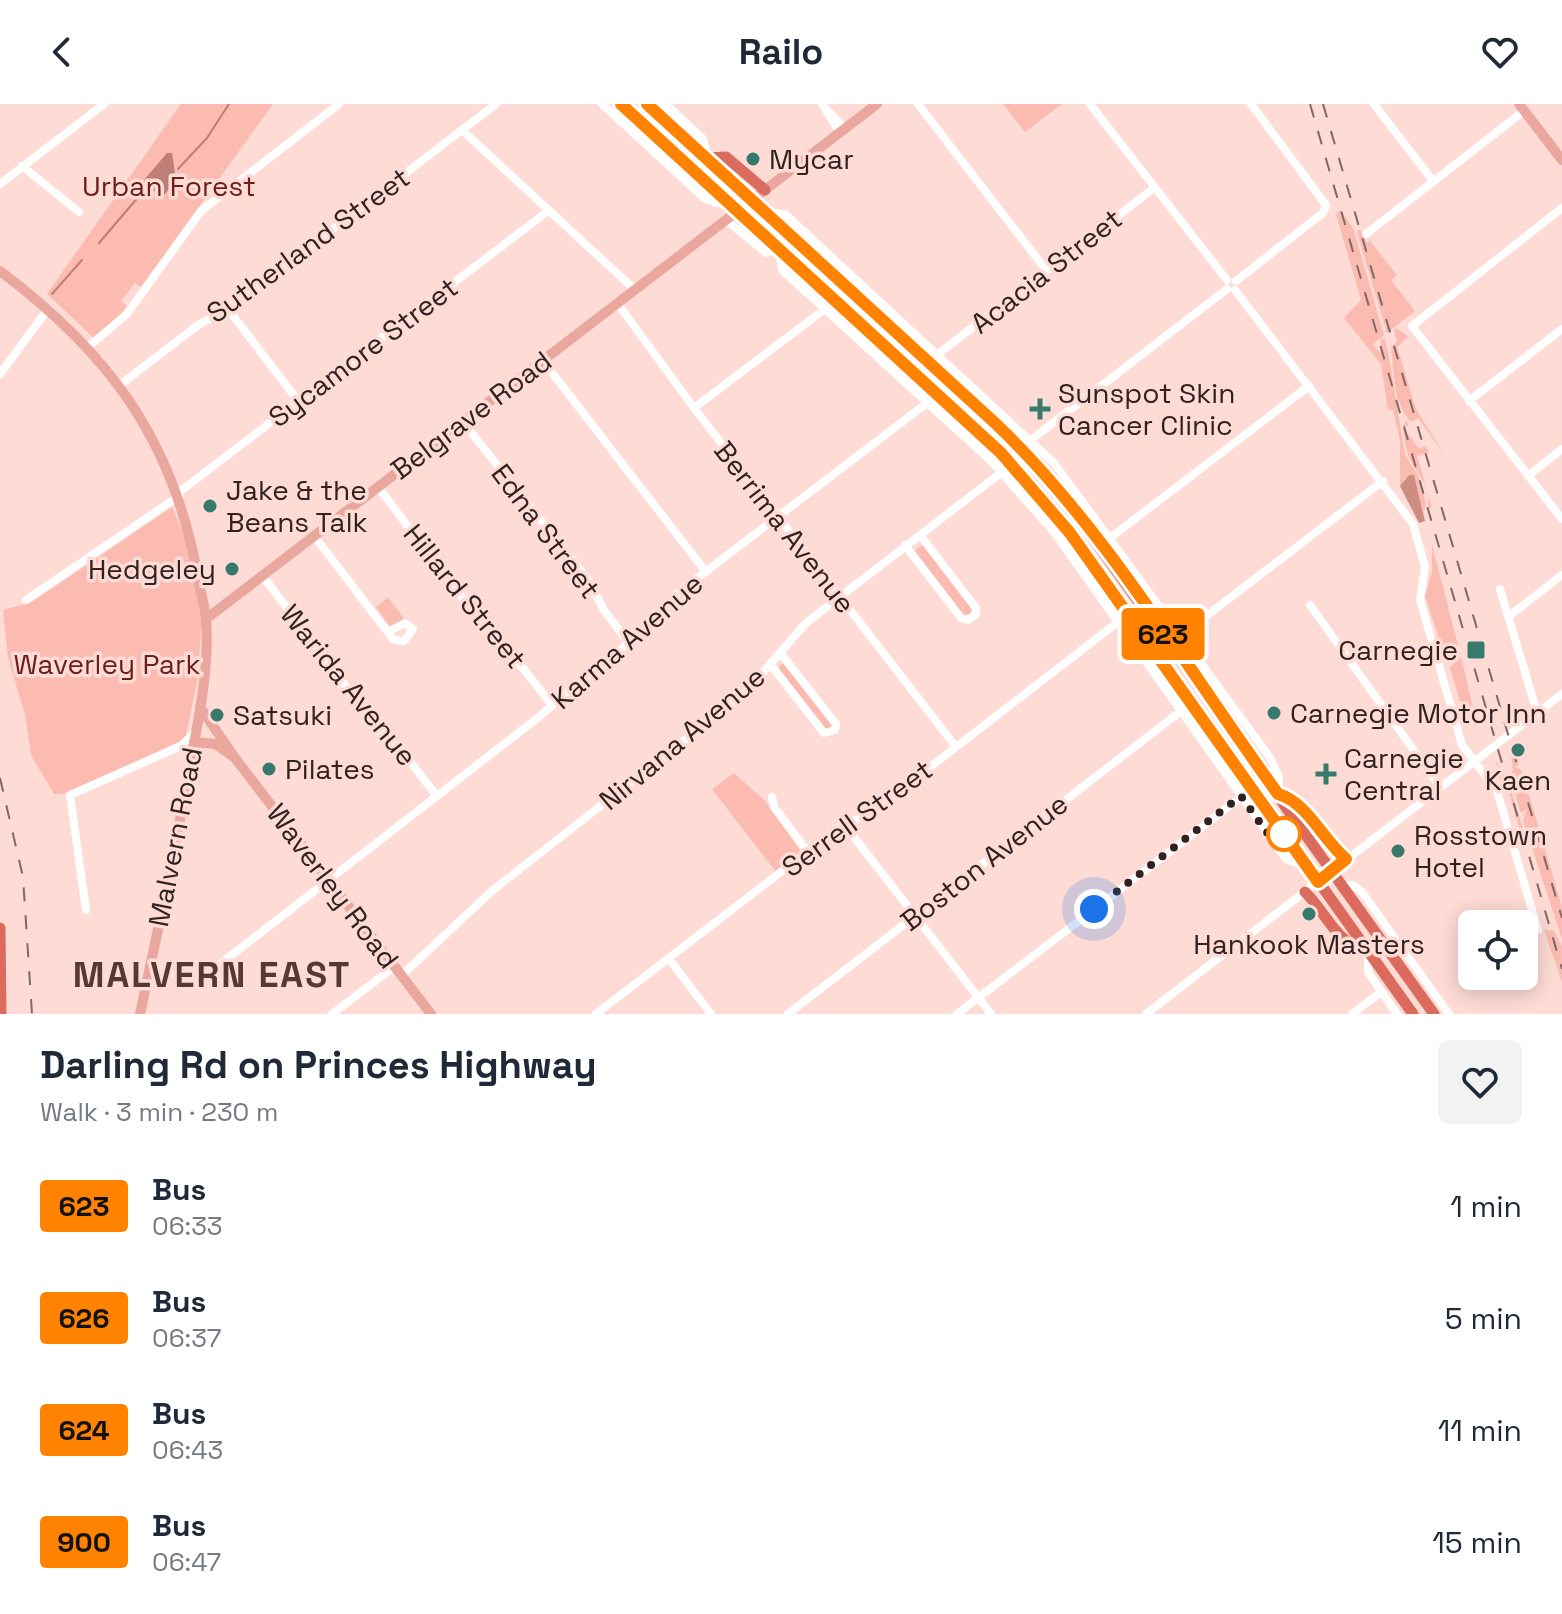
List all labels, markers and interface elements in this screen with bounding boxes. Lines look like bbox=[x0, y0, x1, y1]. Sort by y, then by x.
text: Railo bbox=[739, 29, 823, 75]
icon: back bbox=[40, 30, 84, 74]
icon: heart bbox=[1478, 30, 1522, 74]
place label: Mycar bbox=[769, 141, 854, 177]
marker: Mycar bbox=[744, 150, 762, 168]
street label: Sutherland Street bbox=[199, 159, 417, 331]
park label: Urban Forest bbox=[82, 168, 256, 204]
street label: Acacia Street bbox=[963, 201, 1129, 341]
street label: Sycamore Street bbox=[261, 269, 465, 435]
street label: Belgrave Road bbox=[383, 343, 559, 487]
place label: Sunspot Skin Cancer Clinic bbox=[1058, 375, 1235, 443]
marker: Sunspot Skin Cancer Clinic bbox=[1029, 398, 1051, 420]
street label: Berrima Avenue bbox=[706, 434, 864, 620]
street label: Edna Street bbox=[484, 456, 608, 606]
place label: Jake & the Beans Talk bbox=[226, 472, 368, 540]
marker: Jake & the Beans Talk bbox=[201, 497, 219, 515]
street label: Hillard Street bbox=[396, 516, 534, 676]
place label: Hedgeley bbox=[88, 551, 216, 587]
marker: Hedgeley bbox=[223, 560, 241, 578]
street label: Karma Avenue bbox=[544, 565, 710, 717]
street label: Warida Avenue bbox=[273, 597, 425, 773]
line badge: 623 bbox=[1117, 608, 1209, 660]
text: 623 bbox=[1138, 616, 1188, 652]
place label: Carnegie bbox=[1338, 632, 1458, 668]
marker: Carnegie bbox=[1465, 639, 1487, 661]
park label: Waverley Park bbox=[13, 646, 201, 682]
street label: Nirvana Avenue bbox=[592, 658, 772, 818]
place label: Carnegie Motor Inn bbox=[1290, 695, 1547, 731]
place label: Satsuki bbox=[233, 697, 332, 733]
marker: Carnegie Motor Inn bbox=[1265, 704, 1283, 722]
marker: Satsuki bbox=[208, 706, 226, 724]
place label: Carnegie Central bbox=[1344, 740, 1464, 808]
marker: Kaen bbox=[1509, 741, 1527, 759]
street label: Malvern Road bbox=[140, 744, 210, 930]
place label: Pilates bbox=[285, 751, 374, 787]
street label: Serrell Street bbox=[775, 751, 939, 885]
marker: Pilates bbox=[260, 760, 278, 778]
place label: Kaen bbox=[1485, 762, 1551, 798]
marker: Carnegie Central bbox=[1315, 763, 1337, 785]
street label: Boston Avenue bbox=[893, 785, 1075, 939]
street label: Waverley Road bbox=[259, 796, 407, 976]
unlabelled marker bbox=[1267, 817, 1301, 851]
place label: Rosstown Hotel bbox=[1414, 817, 1547, 885]
marker: Rosstown Hotel bbox=[1389, 842, 1407, 860]
your location bbox=[1074, 889, 1114, 929]
marker: Hankook Masters bbox=[1300, 905, 1318, 923]
map controls bbox=[1458, 910, 1538, 990]
button: locate bbox=[1458, 910, 1538, 990]
place label: Hankook Masters bbox=[1193, 926, 1425, 962]
district label: MALVERN EAST bbox=[73, 952, 351, 998]
button: heart bbox=[1438, 1040, 1522, 1124]
text: Darling Rd on Princes Highway bbox=[40, 1041, 597, 1089]
text: Walk · 3 min · 230 m bbox=[40, 1095, 278, 1129]
text: Bus bbox=[152, 1170, 206, 1209]
text: 1 min bbox=[1450, 1187, 1522, 1226]
text: 623 bbox=[59, 1188, 109, 1224]
text: 06:33 bbox=[152, 1209, 223, 1243]
text: Bus bbox=[152, 1282, 206, 1321]
text: 5 min bbox=[1445, 1299, 1522, 1338]
text: 626 bbox=[58, 1300, 110, 1336]
text: 06:37 bbox=[152, 1321, 222, 1355]
text: Bus bbox=[152, 1394, 206, 1433]
text: 11 min bbox=[1438, 1411, 1522, 1450]
text: 624 bbox=[58, 1412, 110, 1448]
text: 06:43 bbox=[152, 1433, 223, 1467]
text: Bus bbox=[152, 1506, 206, 1545]
text: 15 min bbox=[1432, 1523, 1522, 1562]
text: 900 bbox=[57, 1524, 111, 1560]
text: 06:47 bbox=[152, 1545, 221, 1579]

